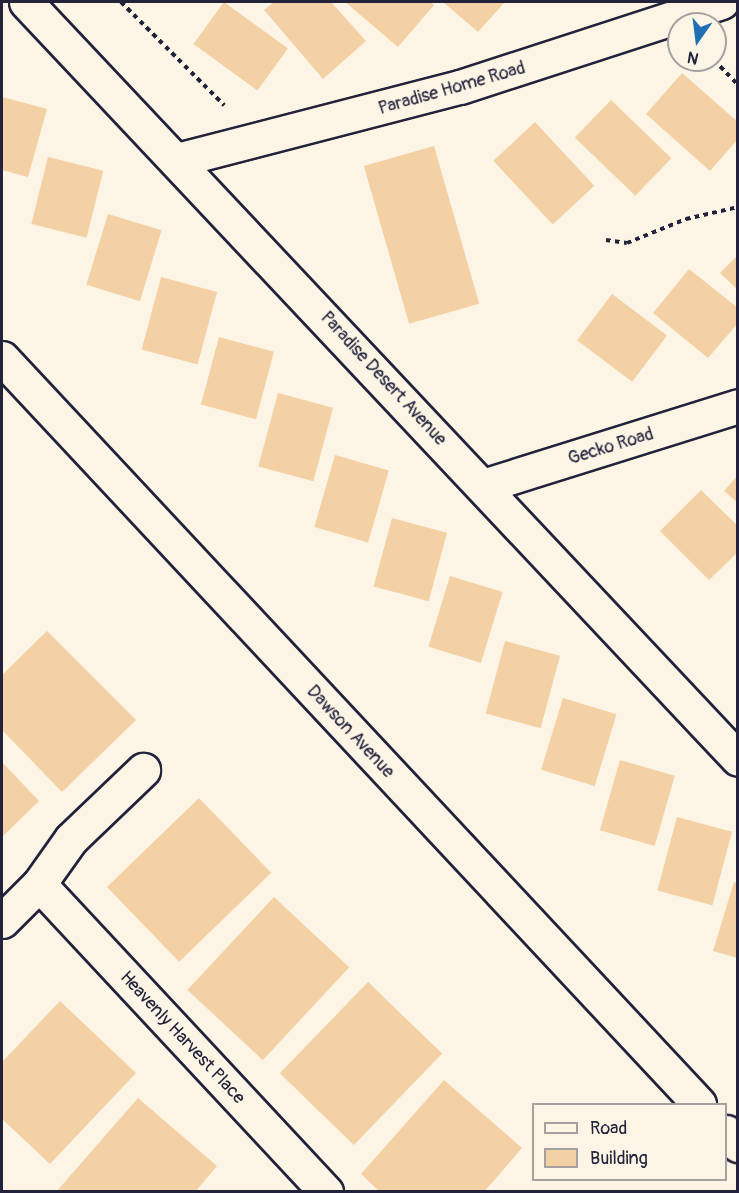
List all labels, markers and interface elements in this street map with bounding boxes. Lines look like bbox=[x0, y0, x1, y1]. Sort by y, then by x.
north arrow bbox=[667, 12, 727, 72]
text: N bbox=[685, 47, 701, 69]
street label: Paradise Home Road bbox=[376, 58, 528, 120]
street label: Paradise Desert Avenue bbox=[315, 308, 451, 450]
street label: Gecko Road bbox=[566, 424, 656, 470]
street label: Dawson Avenue bbox=[302, 681, 398, 783]
street label: Heavenly Harvest Place bbox=[115, 967, 249, 1109]
legend bbox=[532, 1103, 727, 1181]
text: Road bbox=[590, 1117, 627, 1140]
text: Building bbox=[590, 1147, 648, 1170]

